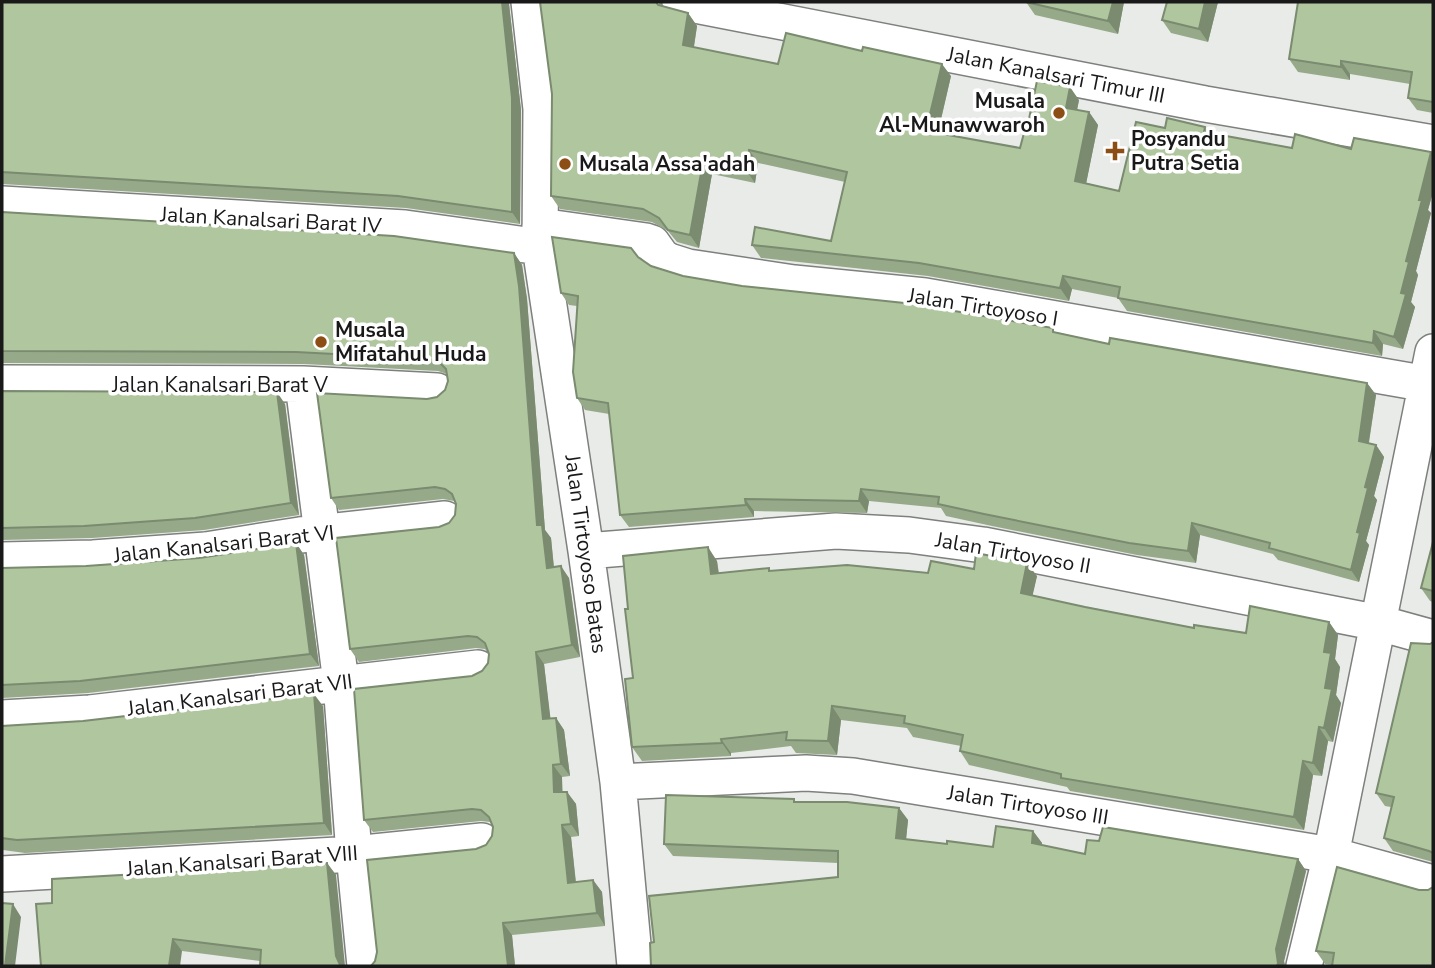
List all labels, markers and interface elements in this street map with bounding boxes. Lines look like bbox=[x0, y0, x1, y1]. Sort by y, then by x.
street label: Jalan Kanalsari Timur III bbox=[944, 40, 1167, 110]
place label: Musala Al-Munawwaroh bbox=[879, 87, 1045, 139]
marker: Musala Al-Munawwaroh bbox=[1051, 105, 1067, 121]
place label: Posyandu Putra Setia bbox=[1131, 125, 1240, 177]
marker: Posyandu Putra Setia bbox=[1105, 141, 1125, 161]
place label: Musala Assa'adah bbox=[579, 150, 755, 178]
marker: Musala Assa'adah bbox=[557, 156, 573, 172]
street label: Jalan Kanalsari Barat IV bbox=[159, 200, 383, 240]
street label: Jalan Tirtoyoso I bbox=[905, 281, 1060, 333]
place label: Musala Mifatahul Huda bbox=[335, 316, 486, 368]
marker: Musala Mifatahul Huda bbox=[313, 334, 329, 350]
street label: Jalan Kanalsari Barat V bbox=[111, 371, 329, 399]
street label: Jalan Tirtoyoso Batas bbox=[558, 452, 614, 655]
street label: Jalan Kanalsari Barat VI bbox=[111, 518, 336, 570]
street label: Jalan Tirtoyoso II bbox=[932, 525, 1093, 580]
street label: Jalan Kanalsari Barat VII bbox=[125, 667, 354, 723]
street label: Jalan Tirtoyoso III bbox=[945, 778, 1110, 832]
street label: Jalan Kanalsari Barat VIII bbox=[124, 839, 359, 883]

